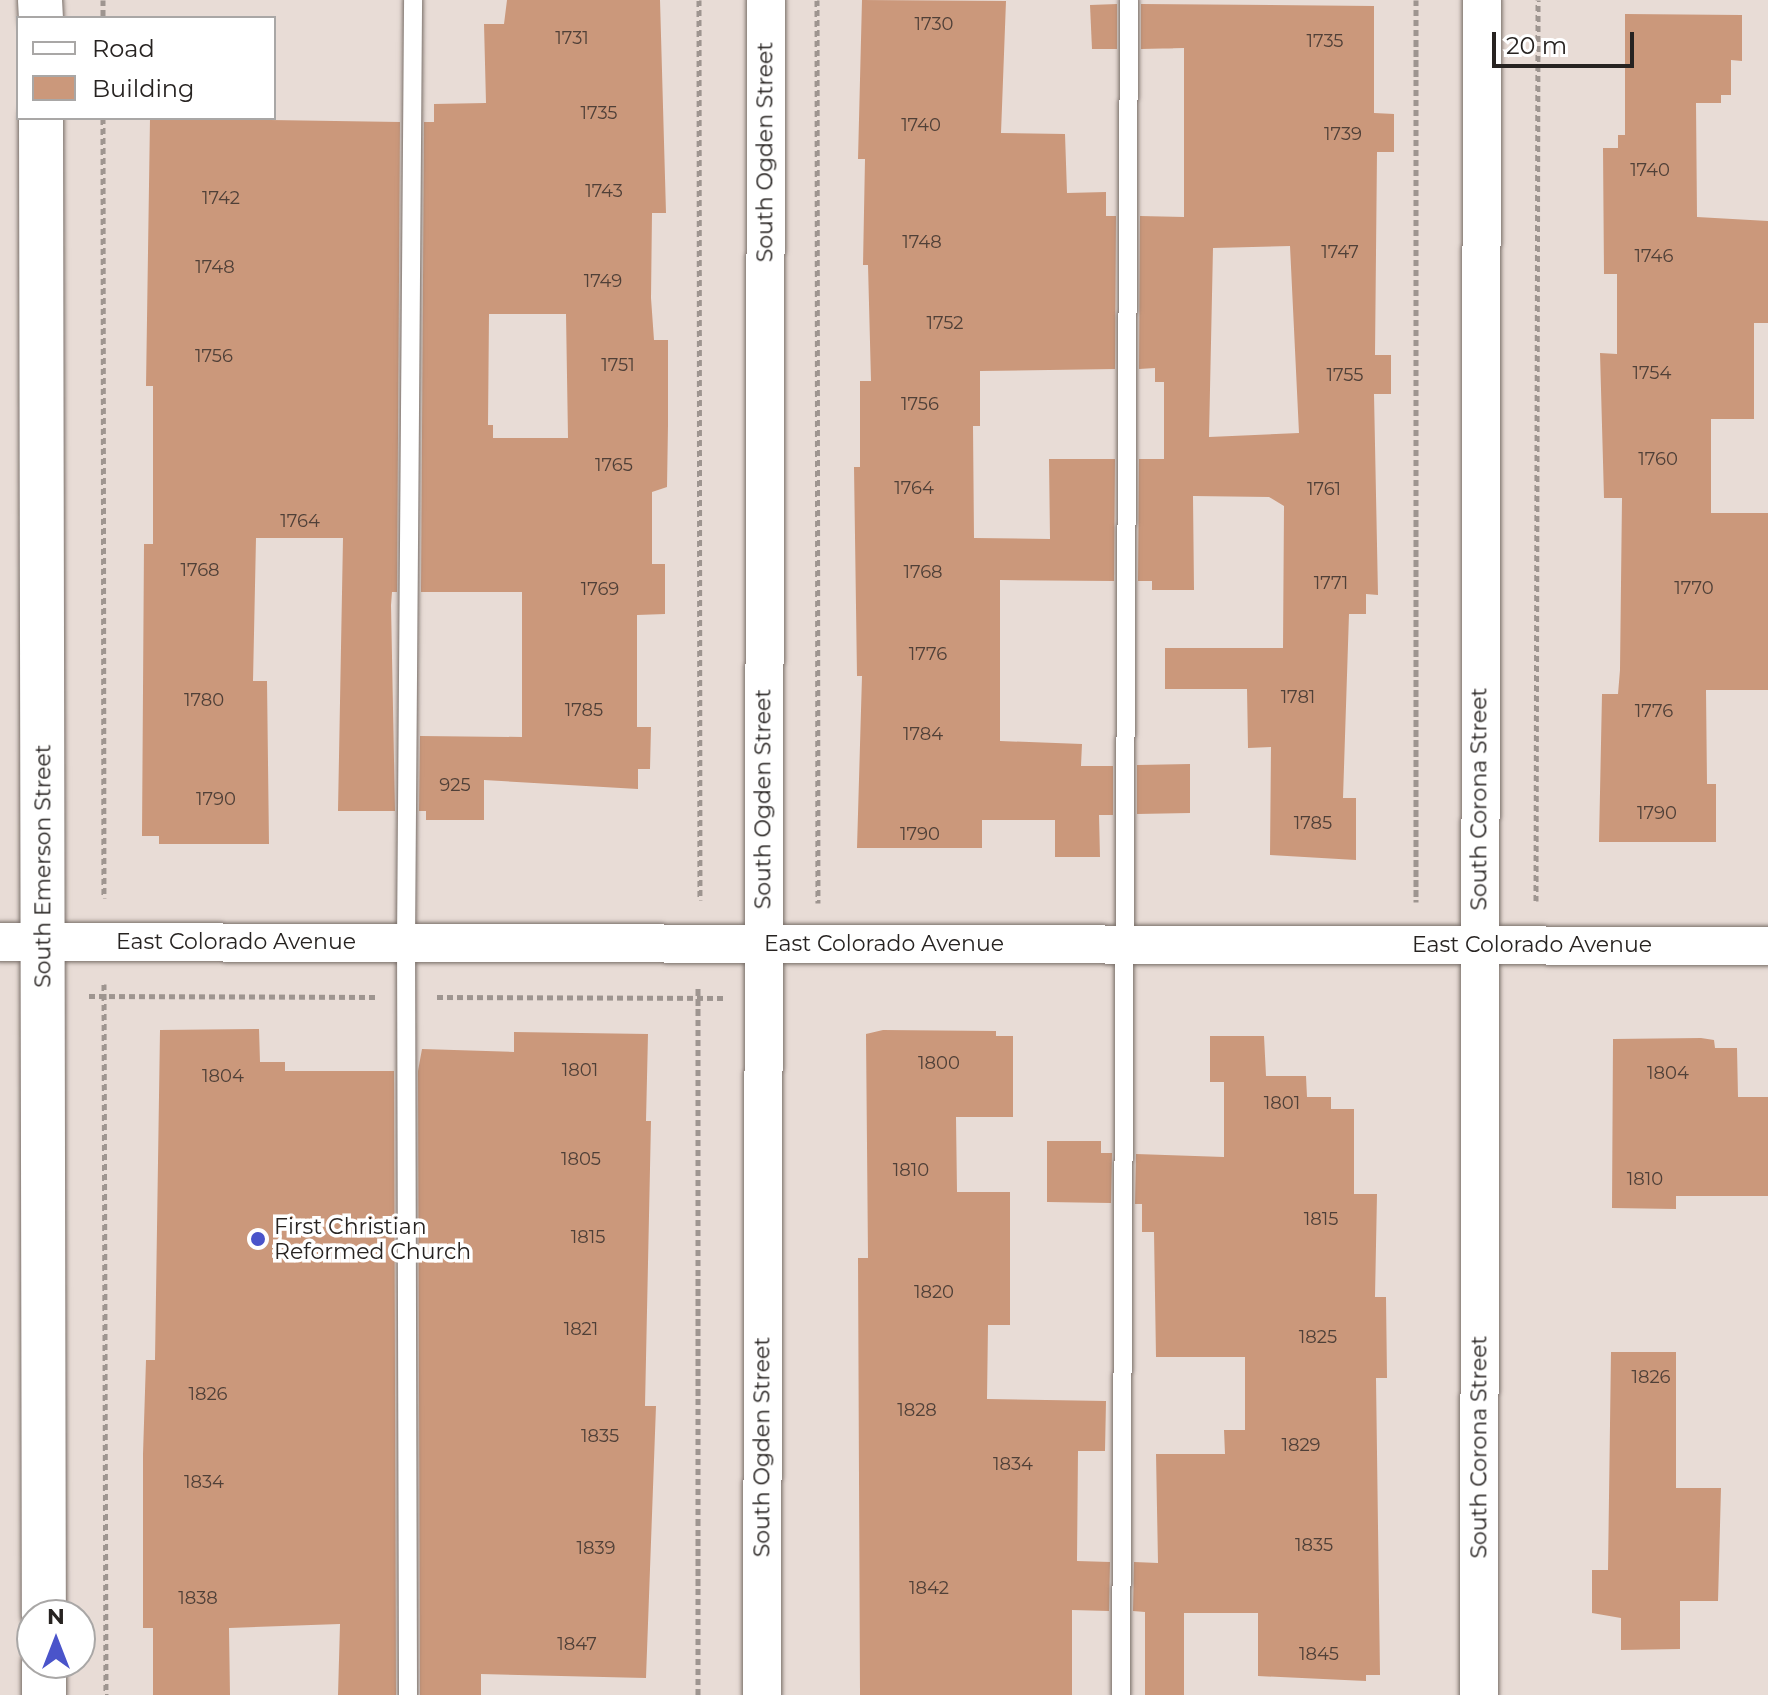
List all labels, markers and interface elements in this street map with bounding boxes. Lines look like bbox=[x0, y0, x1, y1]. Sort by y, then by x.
house number: 1730 bbox=[914, 13, 954, 35]
legend bbox=[16, 16, 276, 120]
scale bar bbox=[1496, 16, 1638, 66]
house number: 1731 bbox=[555, 27, 589, 49]
house number: 1735 bbox=[1306, 30, 1344, 52]
text: 20 m bbox=[1506, 31, 1567, 60]
text: Road bbox=[92, 34, 155, 63]
street label: South Ogden Street bbox=[752, 42, 778, 262]
text: Building bbox=[92, 74, 195, 103]
house number: 1735 bbox=[580, 102, 618, 124]
house number: 1740 bbox=[901, 114, 941, 136]
house number: 1739 bbox=[1324, 123, 1362, 145]
house number: 1740 bbox=[1630, 159, 1670, 181]
house number: 1743 bbox=[585, 180, 623, 202]
house number: 1742 bbox=[202, 187, 240, 209]
house number: 1748 bbox=[902, 231, 942, 253]
house number: 1747 bbox=[1321, 241, 1359, 263]
house number: 1746 bbox=[1635, 245, 1673, 267]
house number: 1748 bbox=[195, 256, 235, 278]
house number: 1749 bbox=[584, 270, 622, 292]
house number: 1752 bbox=[926, 312, 964, 334]
house number: 1756 bbox=[195, 345, 233, 367]
house number: 1751 bbox=[601, 354, 635, 376]
house number: 1754 bbox=[1633, 362, 1671, 384]
house number: 1755 bbox=[1326, 364, 1364, 386]
house number: 1756 bbox=[901, 393, 939, 415]
house number: 1760 bbox=[1638, 448, 1678, 470]
house number: 1765 bbox=[595, 454, 633, 476]
house number: 1764 bbox=[894, 477, 934, 499]
house number: 1761 bbox=[1307, 478, 1341, 500]
house number: 1764 bbox=[280, 510, 320, 532]
house number: 1768 bbox=[180, 559, 220, 581]
house number: 1768 bbox=[903, 561, 943, 583]
house number: 1771 bbox=[1314, 572, 1348, 594]
house number: 1770 bbox=[1674, 577, 1714, 599]
house number: 1769 bbox=[581, 578, 619, 600]
house number: 1776 bbox=[909, 643, 947, 665]
house number: 1781 bbox=[1281, 686, 1315, 708]
street label: South Corona Street bbox=[1466, 687, 1492, 911]
house number: 1780 bbox=[184, 689, 224, 711]
street label: South Ogden Street bbox=[750, 689, 776, 909]
house number: 1785 bbox=[565, 699, 603, 721]
house number: 1776 bbox=[1635, 700, 1673, 722]
house number: 1784 bbox=[903, 723, 943, 745]
street label: South Emerson Street bbox=[30, 744, 56, 988]
house number: 925 bbox=[439, 774, 471, 796]
house number: 1790 bbox=[196, 788, 236, 810]
house number: 1790 bbox=[1637, 802, 1677, 824]
house number: 1785 bbox=[1294, 812, 1332, 834]
house number: 1790 bbox=[900, 823, 940, 845]
street label: East Colorado Avenue bbox=[116, 929, 356, 955]
street label: East Colorado Avenue bbox=[764, 931, 1004, 957]
street label: East Colorado Avenue bbox=[1412, 932, 1652, 958]
house number: 1800 bbox=[918, 1052, 960, 1074]
house number: 1801 bbox=[562, 1059, 598, 1081]
house number: 1804 bbox=[1647, 1062, 1689, 1084]
house number: 1804 bbox=[202, 1065, 244, 1087]
house number: 1801 bbox=[1264, 1092, 1300, 1114]
house number: 1805 bbox=[561, 1148, 601, 1170]
house number: 1810 bbox=[893, 1159, 929, 1181]
house number: 1810 bbox=[1627, 1168, 1663, 1190]
house number: 1815 bbox=[1304, 1208, 1338, 1230]
place label: First Christian Reformed Church bbox=[274, 1213, 471, 1264]
house number: 1815 bbox=[571, 1226, 605, 1248]
marker: First Christian Reformed Church bbox=[249, 1230, 267, 1248]
house number: 1820 bbox=[914, 1281, 954, 1303]
house number: 1821 bbox=[564, 1318, 598, 1340]
house number: 1825 bbox=[1299, 1326, 1337, 1348]
street label: South Corona Street bbox=[1466, 1335, 1492, 1559]
street label: South Ogden Street bbox=[749, 1337, 775, 1557]
house number: 1826 bbox=[1631, 1366, 1671, 1388]
house number: 1826 bbox=[188, 1383, 228, 1405]
house number: 1828 bbox=[897, 1399, 937, 1421]
house number: 1835 bbox=[581, 1425, 619, 1447]
house number: 1829 bbox=[1281, 1434, 1321, 1456]
house number: 1834 bbox=[993, 1453, 1033, 1475]
house number: 1834 bbox=[184, 1471, 224, 1493]
house number: 1835 bbox=[1295, 1534, 1333, 1556]
house number: 1839 bbox=[576, 1537, 616, 1559]
house number: 1842 bbox=[909, 1577, 949, 1599]
house number: 1838 bbox=[178, 1587, 218, 1609]
north arrow bbox=[16, 1599, 96, 1679]
text: N bbox=[47, 1603, 65, 1630]
house number: 1847 bbox=[557, 1633, 597, 1655]
house number: 1845 bbox=[1299, 1643, 1339, 1665]

